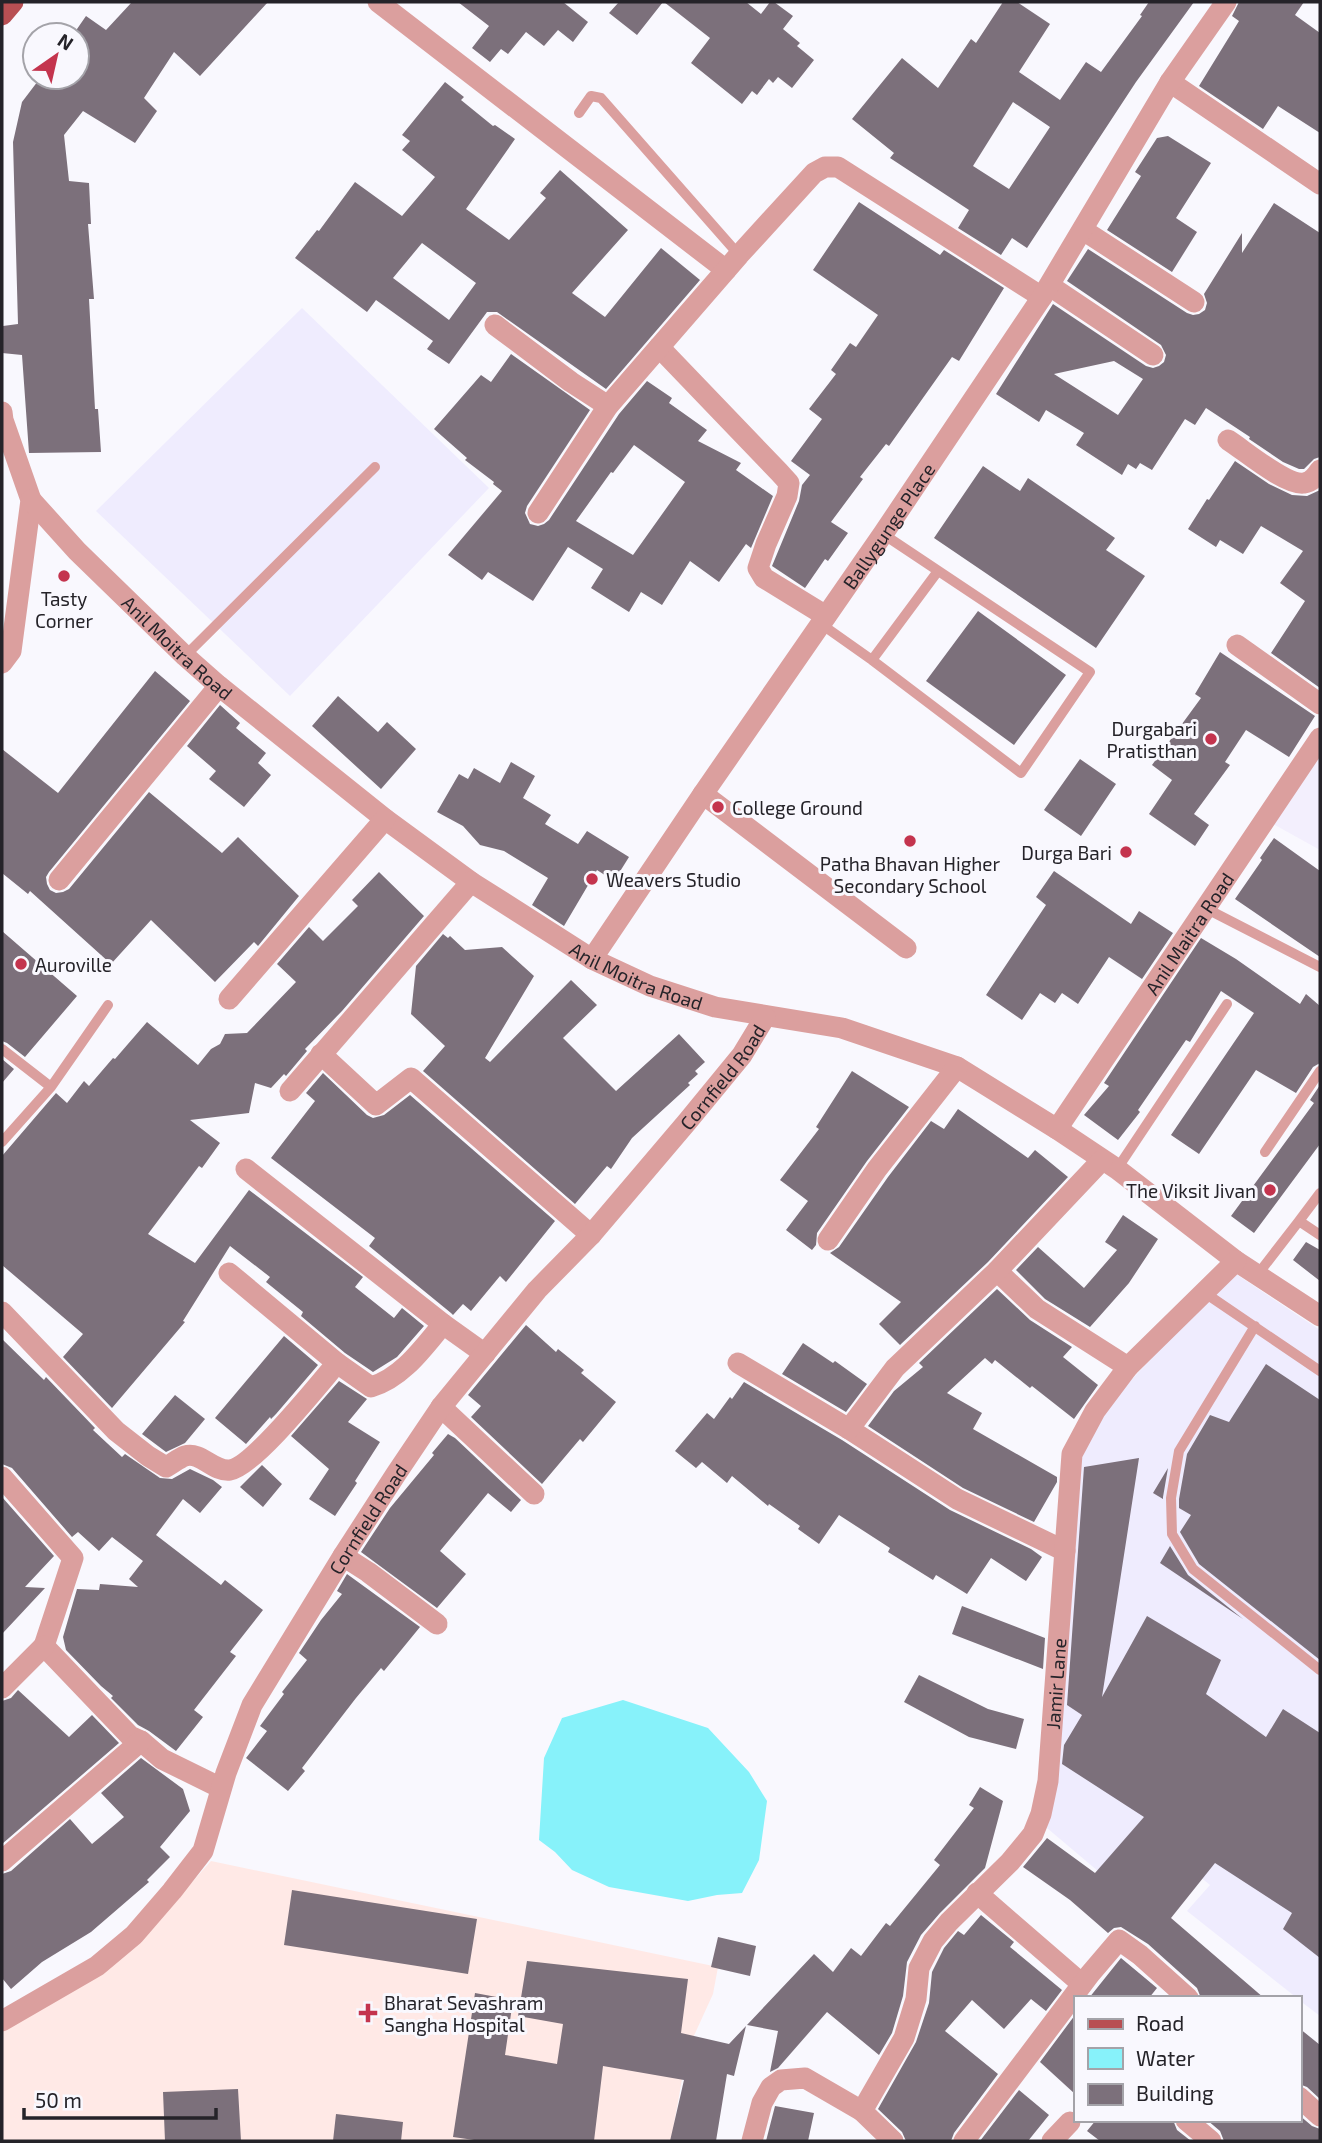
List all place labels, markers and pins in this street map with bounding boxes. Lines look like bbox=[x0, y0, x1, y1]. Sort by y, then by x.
marker: Tasty Corner bbox=[56, 568, 72, 584]
place label: Tasty Corner bbox=[35, 587, 93, 632]
place label: Durgabari Pratisthan bbox=[1106, 717, 1197, 762]
marker: Durgabari Pratisthan bbox=[1203, 731, 1219, 747]
place label: College Ground bbox=[732, 796, 863, 819]
marker: College Ground bbox=[710, 799, 726, 815]
marker: Patha Bhavan Higher Secondary School bbox=[902, 833, 918, 849]
place label: Durga Bari bbox=[1021, 841, 1112, 864]
marker: Durga Bari bbox=[1118, 844, 1134, 860]
place label: Patha Bhavan Higher Secondary School bbox=[820, 852, 1001, 897]
place label: Weavers Studio bbox=[606, 868, 741, 891]
marker: Weavers Studio bbox=[584, 871, 600, 887]
place label: Auroville bbox=[35, 953, 112, 976]
marker: Auroville bbox=[13, 956, 29, 972]
place label: The Viksit Jivan bbox=[1126, 1179, 1256, 1202]
marker: The Viksit Jivan bbox=[1262, 1182, 1278, 1198]
place label: Bharat Sevashram Sangha Hospital bbox=[384, 1991, 543, 2036]
marker: Bharat Sevashram Sangha Hospital bbox=[358, 2003, 378, 2023]

